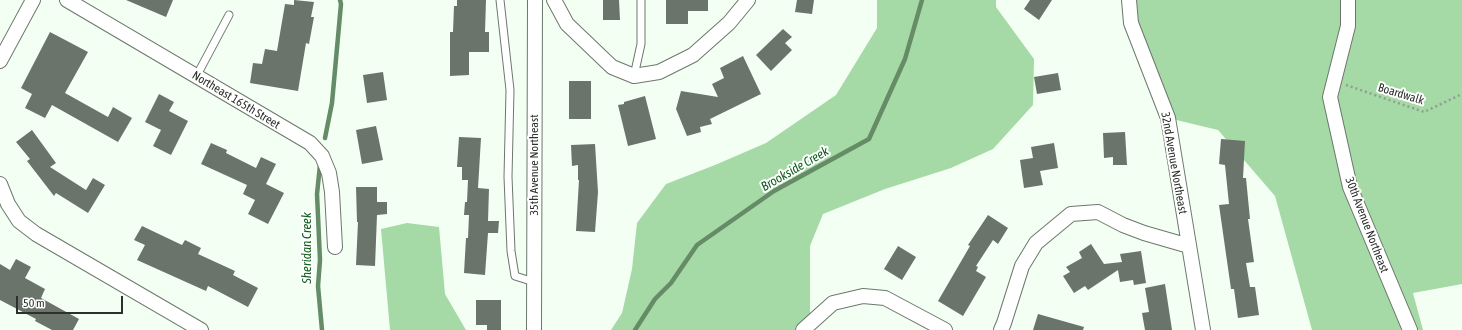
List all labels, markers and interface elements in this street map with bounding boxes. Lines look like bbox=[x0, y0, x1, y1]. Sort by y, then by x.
street label: Northeast 165th Street bbox=[189, 68, 283, 132]
street label: Boardwalk bbox=[1376, 80, 1426, 108]
street label: 32nd Avenue Northeast bbox=[1158, 111, 1190, 215]
street label: 35th Avenue Northeast bbox=[527, 114, 541, 216]
water label: Brookside Creek bbox=[758, 143, 832, 195]
street label: 30th Avenue Northeast bbox=[1342, 175, 1392, 275]
water label: Sheridan Creek bbox=[299, 212, 315, 284]
scale bar bbox=[18, 288, 125, 314]
text: 50 m bbox=[23, 296, 45, 310]

